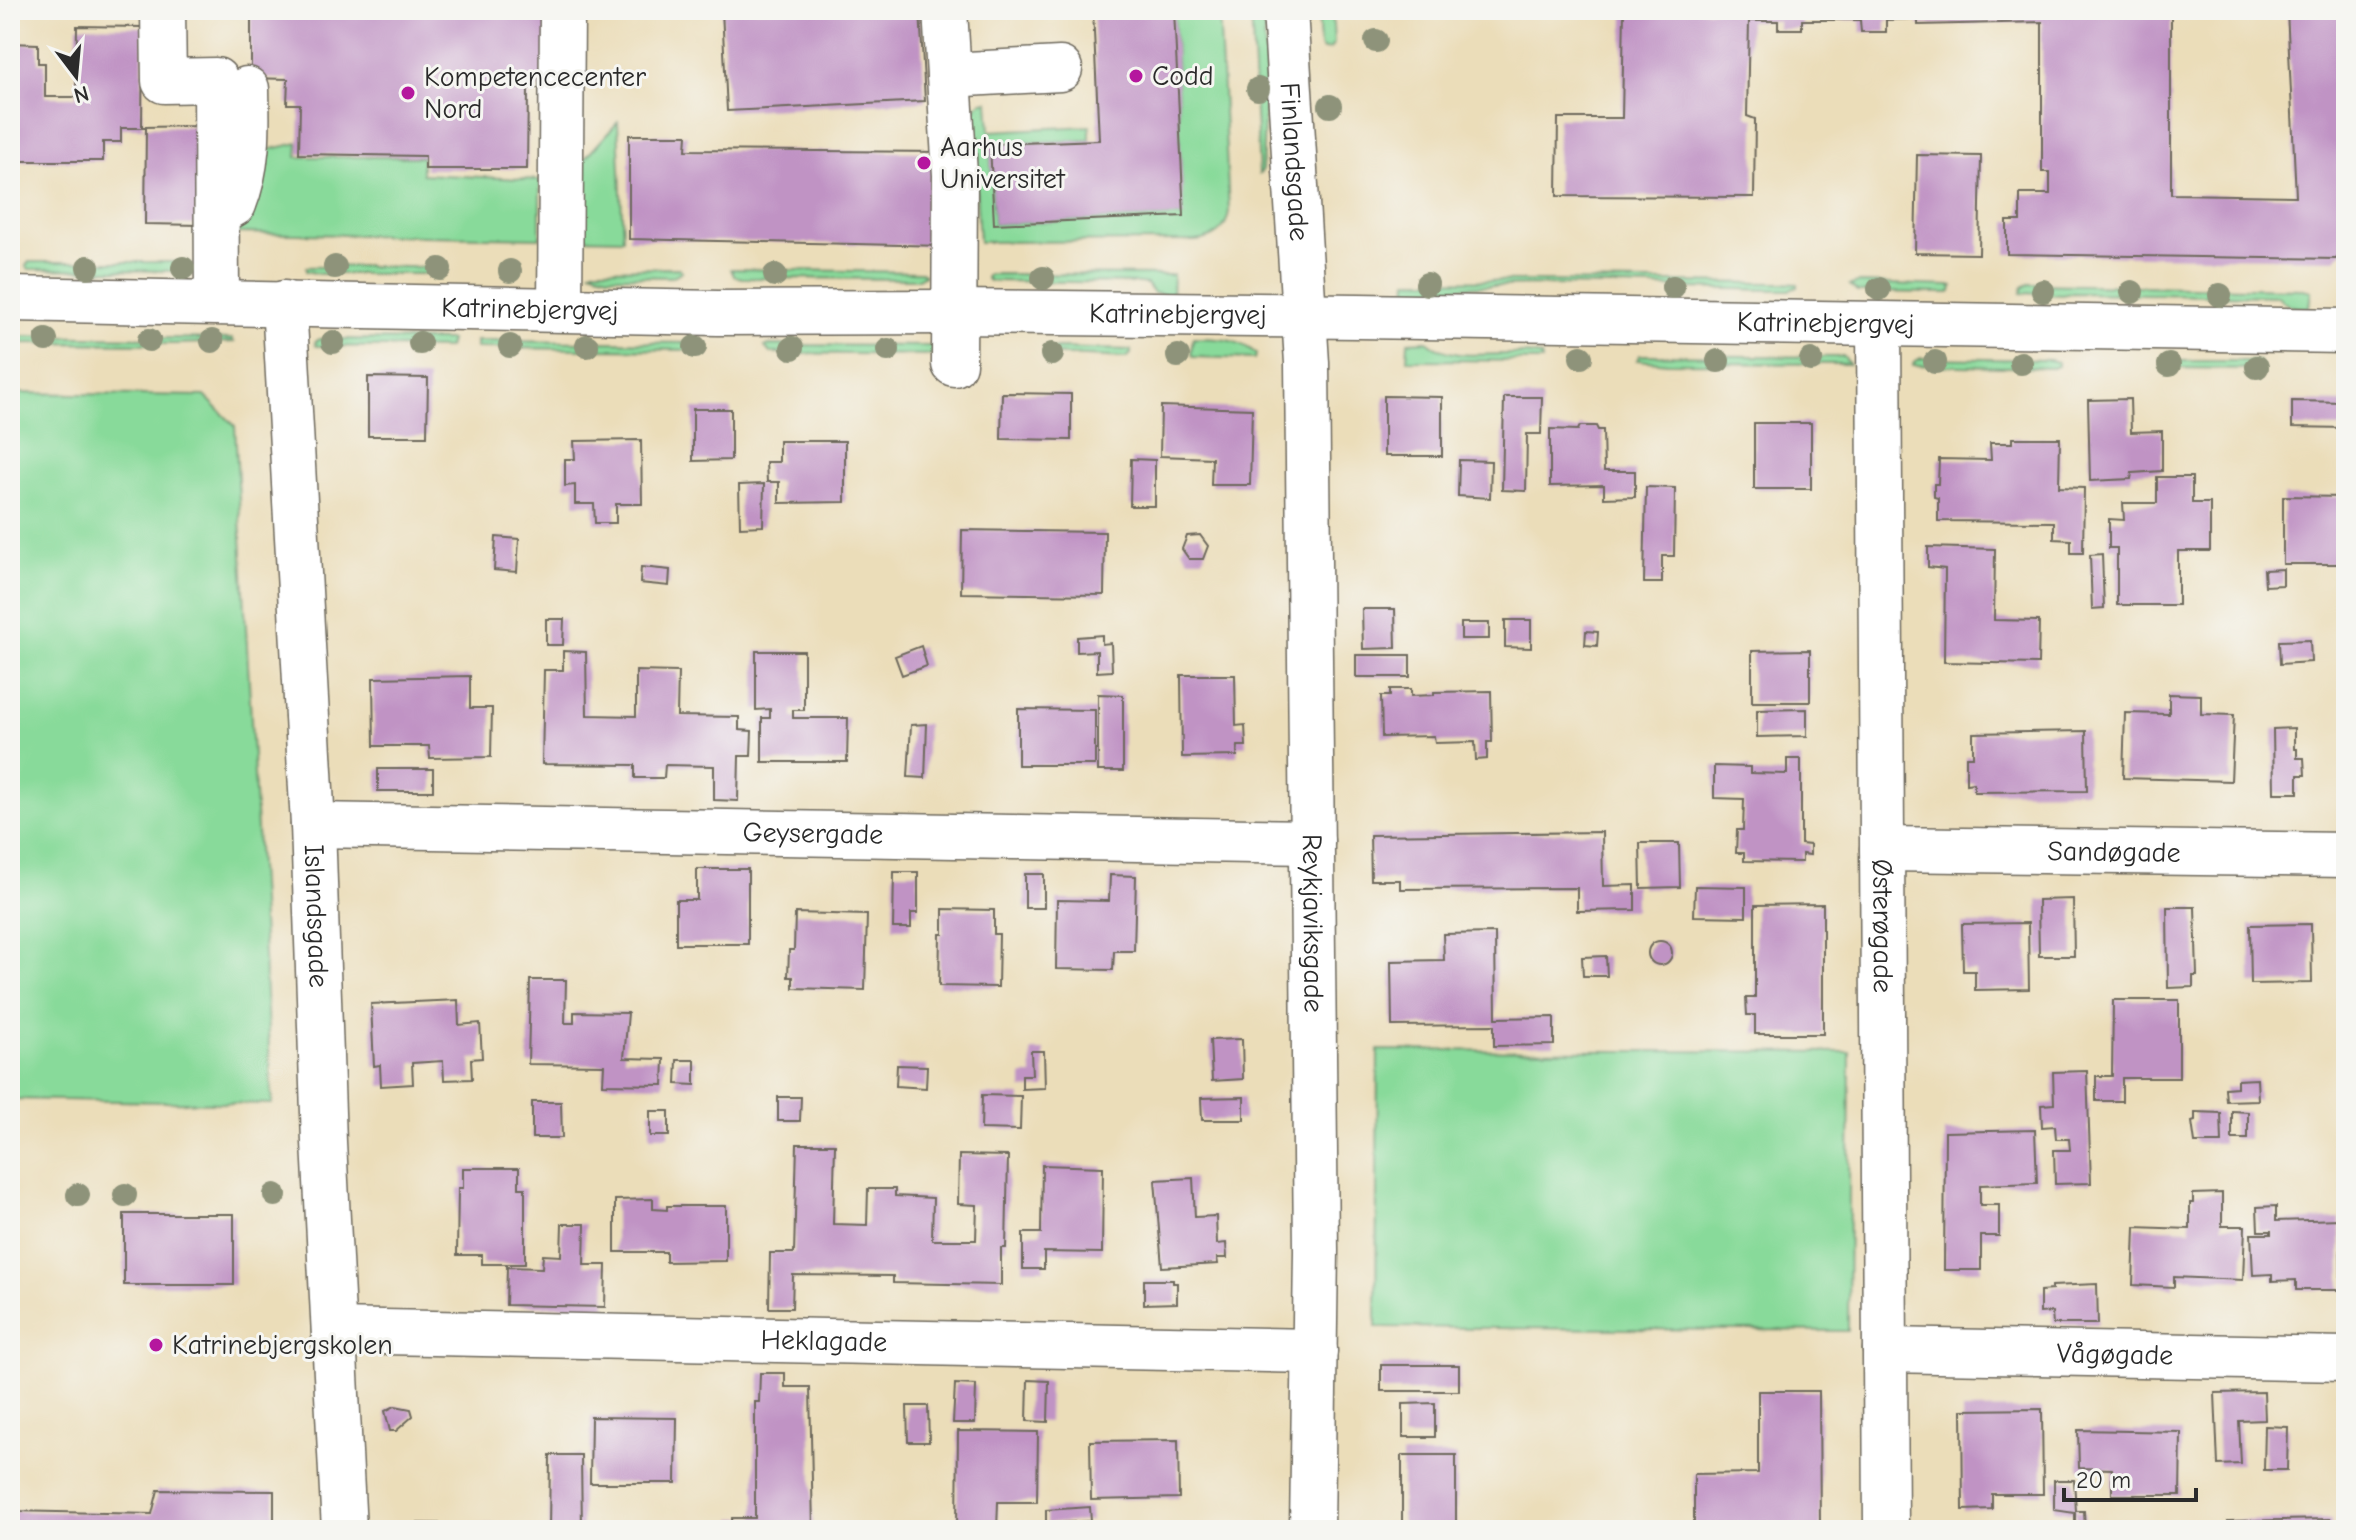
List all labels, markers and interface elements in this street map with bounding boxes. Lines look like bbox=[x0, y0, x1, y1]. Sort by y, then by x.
north arrow bbox=[36, 36, 116, 116]
place label: Codd bbox=[1152, 60, 1214, 92]
place label: Kompetencecenter Nord bbox=[424, 61, 646, 125]
marker: Codd bbox=[1127, 67, 1145, 85]
text: N bbox=[71, 80, 92, 109]
street label: Finlandsgade bbox=[1274, 82, 1315, 242]
marker: Kompetencecenter Nord bbox=[399, 84, 417, 102]
place label: Aarhus Universitet bbox=[940, 131, 1066, 195]
marker: Aarhus Universitet bbox=[915, 154, 933, 172]
street label: Katrinebjergvej bbox=[441, 292, 619, 327]
street label: Katrinebjergvej bbox=[1089, 297, 1267, 331]
street label: Katrinebjergvej bbox=[1737, 306, 1915, 340]
street label: Geysergade bbox=[742, 816, 884, 851]
street label: Reykjaviksgade bbox=[1296, 834, 1330, 1013]
street label: Sandøgade bbox=[2047, 835, 2181, 869]
street label: Islandsgade bbox=[298, 844, 335, 988]
street label: Østerøgade bbox=[1866, 859, 1899, 993]
street label: Heklagade bbox=[760, 1324, 888, 1358]
place label: Katrinebjergskolen bbox=[172, 1329, 393, 1361]
marker: Katrinebjergskolen bbox=[147, 1336, 165, 1354]
street label: Vågøgade bbox=[2056, 1337, 2174, 1372]
scale bar bbox=[2064, 1452, 2196, 1502]
text: 20 m bbox=[2076, 1466, 2131, 1494]

